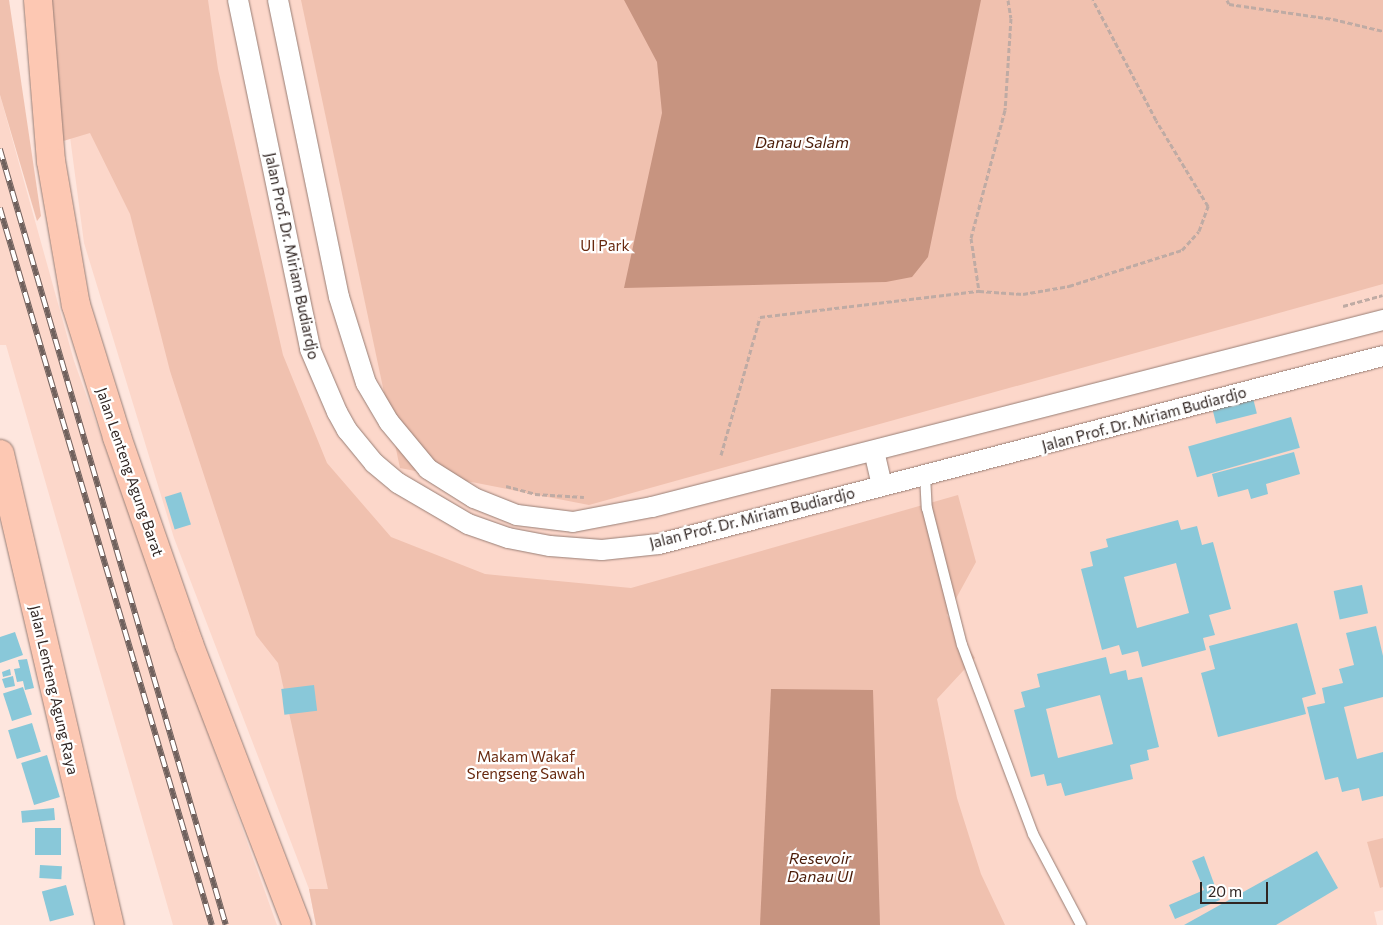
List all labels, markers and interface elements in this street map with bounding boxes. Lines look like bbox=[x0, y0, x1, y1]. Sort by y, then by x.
water label: Danau Salam bbox=[755, 132, 849, 152]
street label: Jalan Prof. Dr. Miriam Budiardjo bbox=[261, 151, 323, 361]
park label: UI Park bbox=[580, 237, 630, 255]
street label: Jalan Prof. Dr. Miriam Budiardjo bbox=[1040, 383, 1248, 455]
street label: Jalan Lenteng Agung Barat bbox=[93, 385, 167, 559]
street label: Jalan Prof. Dr. Miriam Budiardjo bbox=[647, 484, 857, 552]
street label: Jalan Lenteng Agung Raya bbox=[26, 604, 82, 776]
park label: Makam Wakaf Srengseng Sawah bbox=[467, 747, 585, 782]
water label: Resevoir Danau UI bbox=[787, 848, 853, 886]
scale bar bbox=[1203, 872, 1270, 904]
text: 20 m bbox=[1208, 882, 1242, 900]

